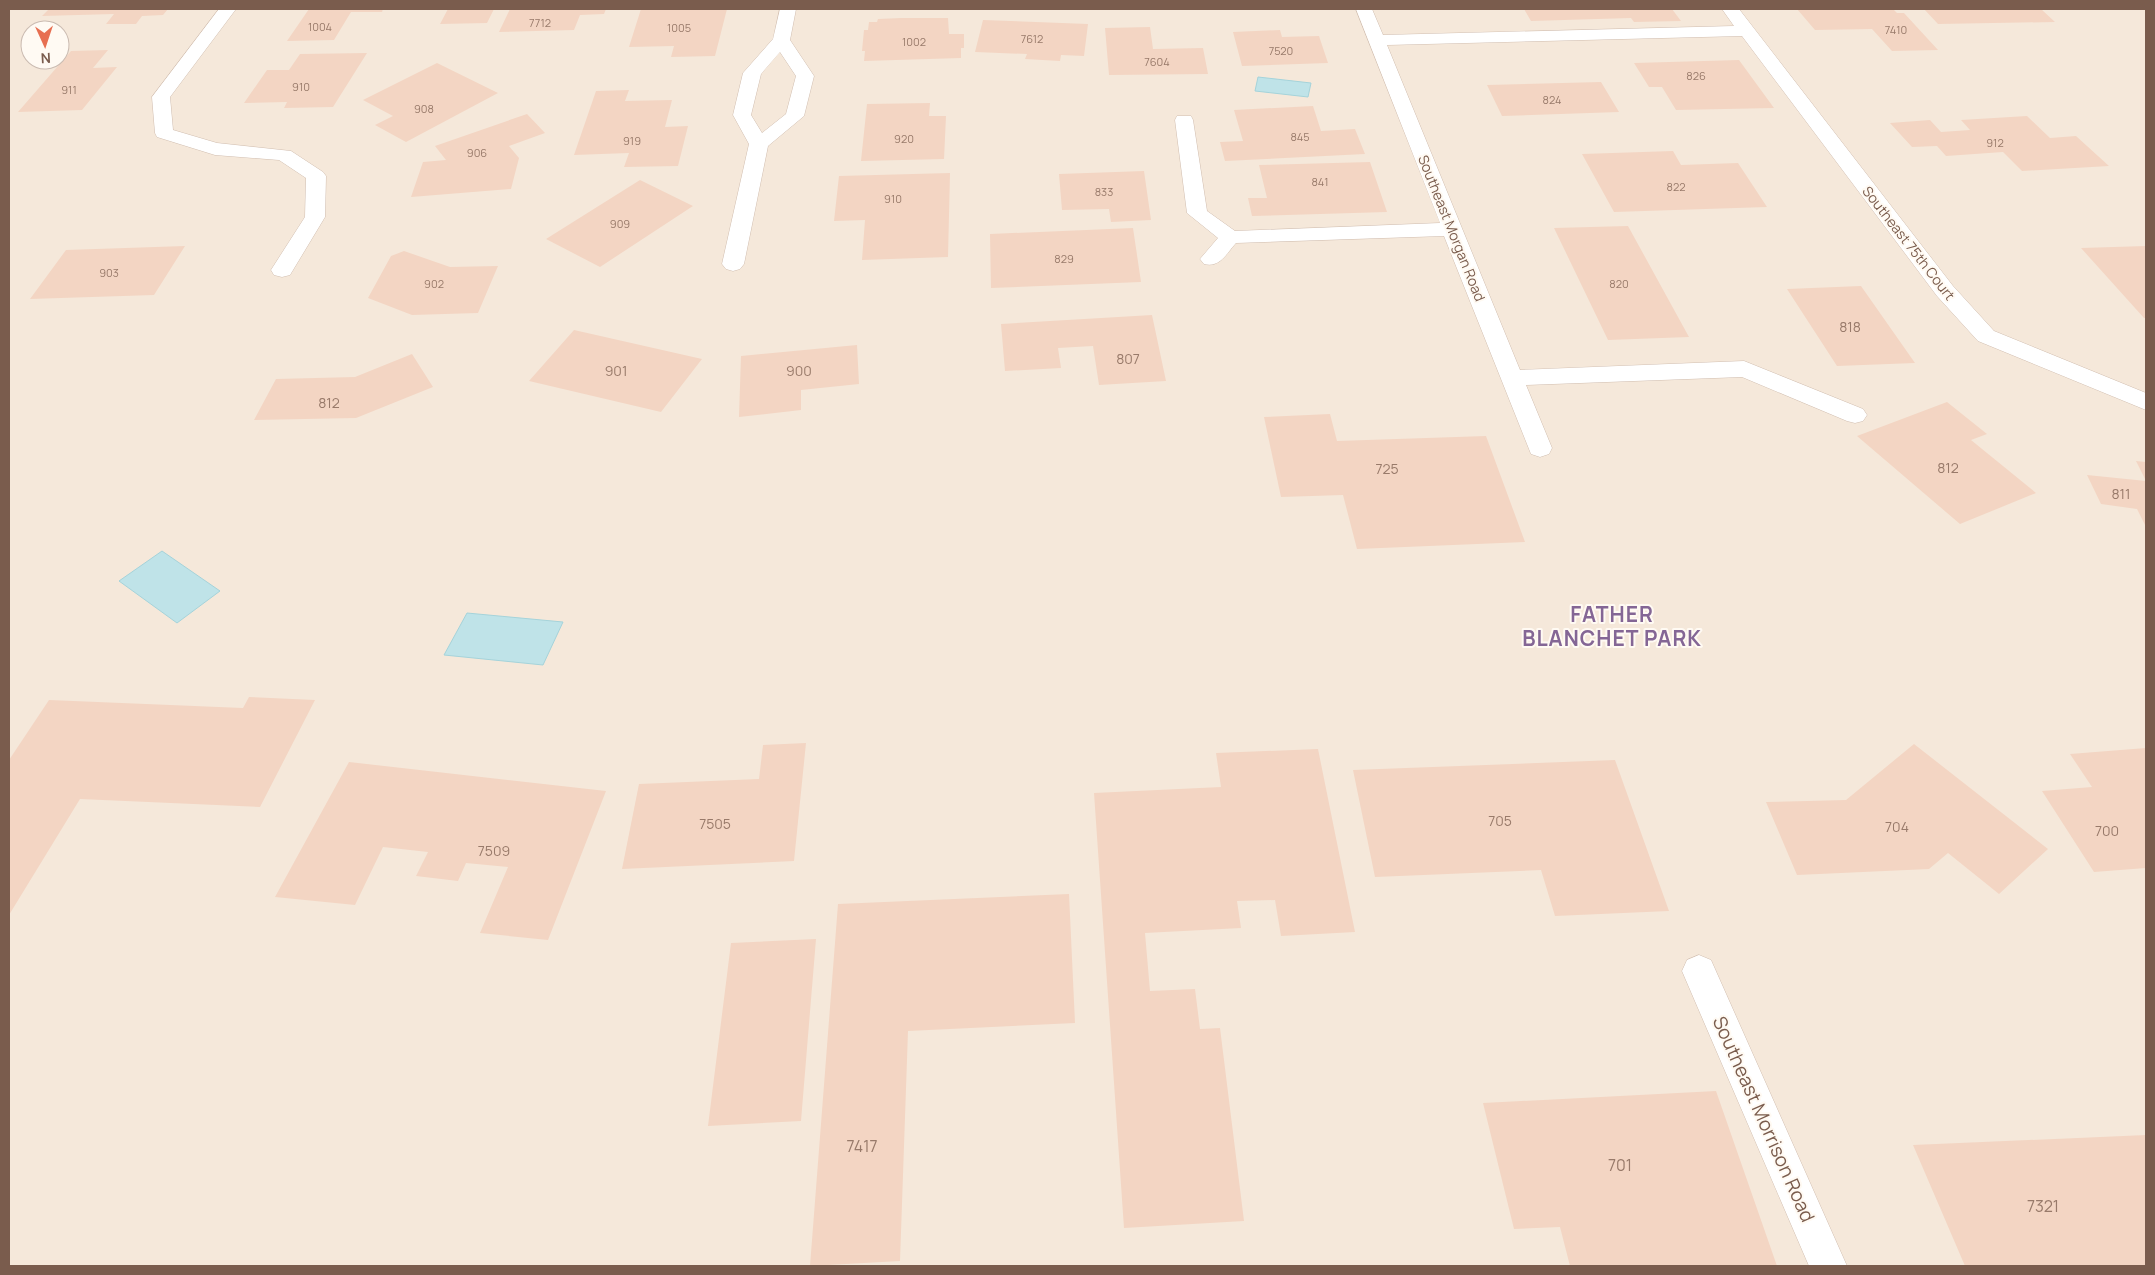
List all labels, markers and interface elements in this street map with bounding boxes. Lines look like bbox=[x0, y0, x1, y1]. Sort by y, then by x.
house number: 7712 bbox=[529, 15, 551, 30]
house number: 1004 bbox=[308, 19, 332, 34]
north arrow bbox=[20, 20, 70, 70]
house number: 1005 bbox=[667, 20, 691, 35]
house number: 7410 bbox=[1885, 22, 1907, 37]
house number: 7612 bbox=[1021, 31, 1043, 46]
house number: 1002 bbox=[902, 34, 926, 49]
house number: 7520 bbox=[1269, 43, 1293, 58]
text: N bbox=[40, 49, 51, 68]
house number: 7604 bbox=[1144, 54, 1170, 69]
house number: 826 bbox=[1686, 68, 1706, 83]
house number: 910 bbox=[292, 79, 310, 94]
house number: 911 bbox=[61, 82, 77, 97]
house number: 824 bbox=[1543, 92, 1561, 107]
house number: 908 bbox=[414, 101, 434, 116]
house number: 845 bbox=[1290, 129, 1310, 144]
house number: 920 bbox=[894, 131, 914, 146]
house number: 919 bbox=[623, 133, 641, 148]
house number: 912 bbox=[1986, 135, 2004, 150]
house number: 906 bbox=[467, 145, 487, 160]
street label: Southeast Morgan Road bbox=[1414, 152, 1490, 304]
house number: 841 bbox=[1311, 174, 1329, 189]
house number: 822 bbox=[1667, 179, 1685, 194]
street label: Southeast 75th Court bbox=[1858, 182, 1960, 304]
house number: 833 bbox=[1095, 184, 1113, 199]
house number: 910 bbox=[884, 191, 902, 206]
house number: 909 bbox=[610, 216, 630, 231]
house number: 829 bbox=[1054, 251, 1074, 266]
house number: 903 bbox=[99, 265, 119, 280]
house number: 902 bbox=[424, 276, 444, 291]
house number: 820 bbox=[1609, 276, 1629, 291]
house number: 818 bbox=[1839, 317, 1861, 336]
house number: 807 bbox=[1116, 349, 1140, 368]
house number: 901 bbox=[605, 361, 627, 380]
house number: 900 bbox=[786, 361, 812, 380]
house number: 812 bbox=[318, 393, 340, 412]
house number: 812 bbox=[1937, 458, 1959, 477]
house number: 725 bbox=[1375, 459, 1399, 478]
house number: 811 bbox=[2111, 484, 2131, 503]
district label: FATHER BLANCHET PARK bbox=[1522, 600, 1702, 652]
house number: 705 bbox=[1488, 811, 1512, 830]
house number: 7505 bbox=[699, 814, 731, 833]
house number: 704 bbox=[1885, 817, 1909, 836]
house number: 700 bbox=[2095, 821, 2119, 840]
house number: 7509 bbox=[478, 841, 510, 860]
street label: Southeast Morrison Road bbox=[1707, 1012, 1821, 1226]
house number: 7417 bbox=[846, 1135, 878, 1157]
house number: 701 bbox=[1608, 1154, 1632, 1176]
house number: 7321 bbox=[2027, 1195, 2059, 1217]

